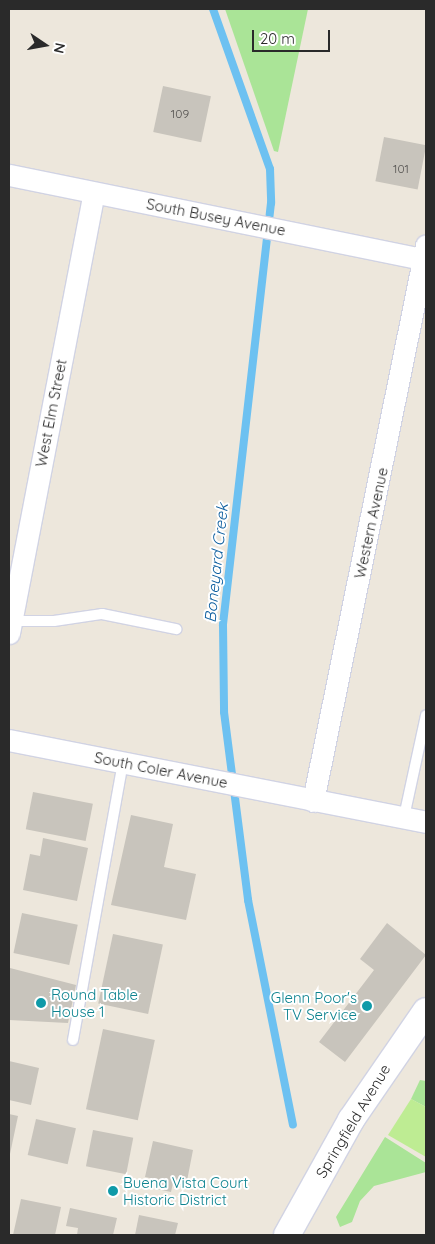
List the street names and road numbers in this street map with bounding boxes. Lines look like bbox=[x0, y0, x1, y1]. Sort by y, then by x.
street label: South Busey Avenue bbox=[145, 195, 287, 239]
street label: West Elm Street bbox=[32, 357, 70, 469]
street label: Western Avenue bbox=[350, 466, 392, 580]
street label: South Coler Avenue bbox=[93, 748, 229, 792]
street label: Springfield Avenue bbox=[312, 1061, 394, 1181]

